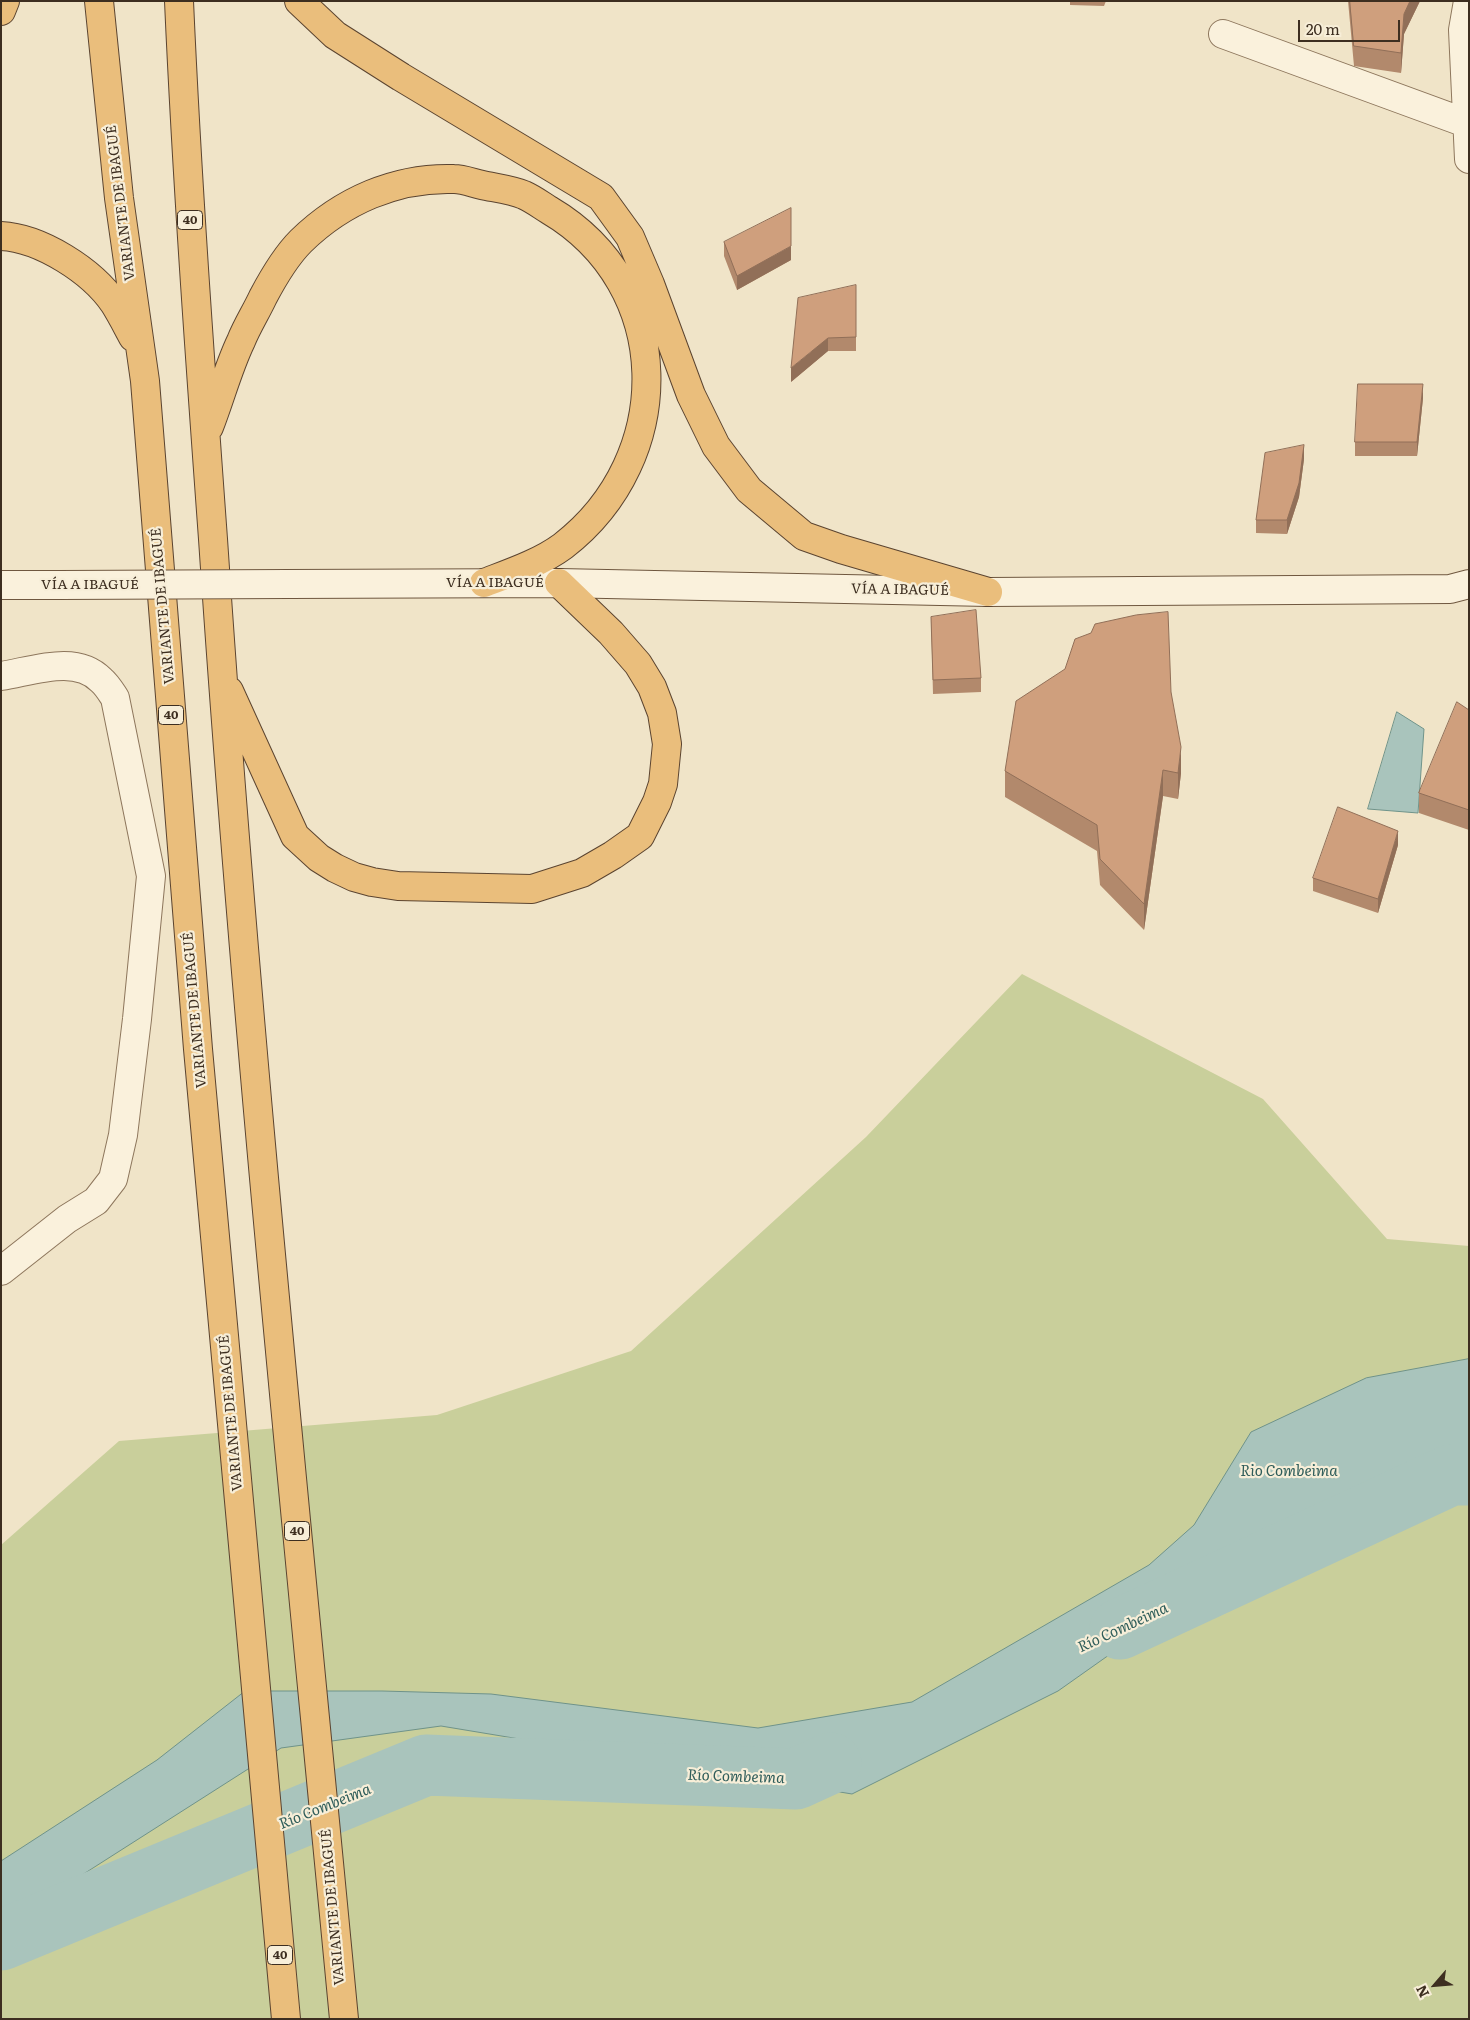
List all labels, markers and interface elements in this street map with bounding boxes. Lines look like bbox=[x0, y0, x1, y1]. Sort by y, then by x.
scale bar bbox=[1300, 10, 1402, 42]
text: 20 m bbox=[1306, 17, 1340, 40]
street label: VARIANTE DE IBAGUÉ bbox=[103, 124, 139, 282]
road number: 40 bbox=[178, 210, 202, 230]
street label: VARIANTE DE IBAGUÉ bbox=[148, 527, 178, 685]
street label: VÍA A IBAGUÉ bbox=[446, 575, 544, 591]
street label: VÍA A IBAGUÉ bbox=[41, 577, 139, 593]
street label: VÍA A IBAGUÉ bbox=[851, 581, 949, 599]
road number: 40 bbox=[158, 706, 184, 724]
street label: VARIANTE DE IBAGUÉ bbox=[180, 931, 210, 1089]
street label: VARIANTE DE IBAGUÉ bbox=[216, 1334, 246, 1492]
water label: Rio Combeima bbox=[1240, 1463, 1338, 1481]
road number: 40 bbox=[284, 1522, 310, 1540]
water label: Río Combeima bbox=[1075, 1599, 1171, 1657]
water label: Río Combeima bbox=[687, 1766, 785, 1788]
water label: Río Combeima bbox=[276, 1780, 374, 1834]
street label: VARIANTE DE IBAGUÉ bbox=[318, 1828, 348, 1986]
road number: 40 bbox=[268, 1946, 292, 1964]
north arrow bbox=[1410, 1960, 1460, 2010]
text: N bbox=[1410, 1982, 1433, 2002]

